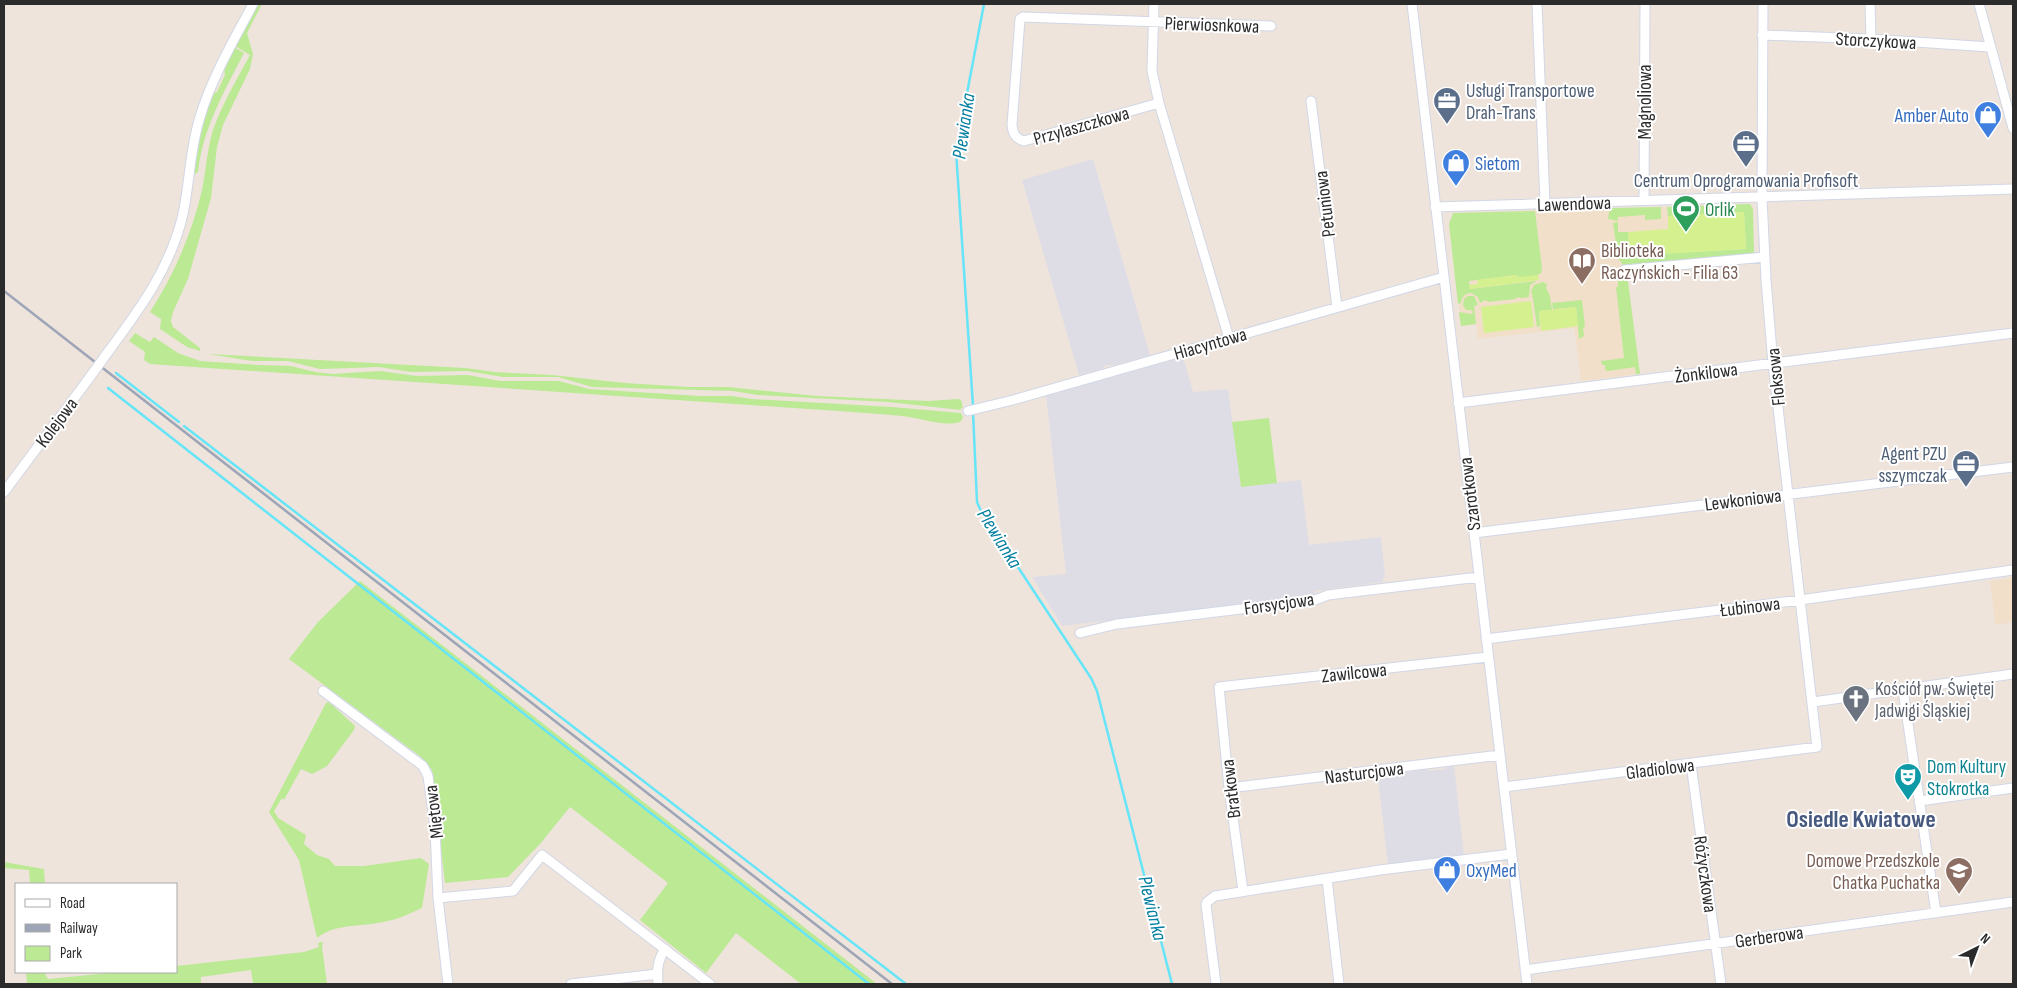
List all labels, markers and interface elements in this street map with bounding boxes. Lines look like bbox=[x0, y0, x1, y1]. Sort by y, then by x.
street label: Pierwiosnkowa bbox=[1164, 12, 1260, 39]
street label: Storczykowa bbox=[1835, 28, 1917, 55]
street label: Magnoliowa bbox=[1634, 64, 1657, 140]
place label: Usługi Transportowe Drah-Trans bbox=[1466, 80, 1595, 125]
office icon: Usługi Transportowe Drah-Trans bbox=[1432, 86, 1462, 125]
water label: Plewianka bbox=[948, 92, 980, 160]
shop icon: Amber Auto bbox=[1973, 100, 2003, 139]
street label: Przylaszczkowa bbox=[1031, 102, 1132, 151]
place label: Amber Auto bbox=[1894, 105, 1969, 128]
office icon: Centrum Oprogramowania Profisoft bbox=[1731, 129, 1761, 168]
shop icon: Sietom bbox=[1441, 148, 1471, 187]
place label: Sietom bbox=[1475, 153, 1520, 176]
street label: Petuniowa bbox=[1310, 169, 1341, 238]
place label: Centrum Oprogramowania Profisoft bbox=[1634, 170, 1858, 193]
street label: Lawendowa bbox=[1537, 192, 1611, 217]
sports icon: Orlik bbox=[1671, 194, 1701, 233]
place label: Orlik bbox=[1705, 199, 1735, 222]
place label: Biblioteka Raczyńskich - Filia 63 bbox=[1601, 240, 1738, 285]
library icon: Biblioteka Raczyńskich - Filia 63 bbox=[1567, 246, 1597, 285]
street label: Hiacyntowa bbox=[1171, 323, 1250, 366]
street label: Floksowa bbox=[1762, 347, 1791, 407]
street label: Żonkilowa bbox=[1673, 358, 1739, 389]
street label: Kolejowa bbox=[31, 394, 83, 452]
place label: Agent PZU sszymczak bbox=[1879, 443, 1948, 488]
office icon: Agent PZU sszymczak bbox=[1951, 449, 1981, 488]
street label: Szarotkowa bbox=[1455, 456, 1486, 532]
street label: Lewkoniowa bbox=[1704, 484, 1783, 517]
water label: Plewianka bbox=[971, 504, 1027, 573]
street label: Forsycjowa bbox=[1243, 588, 1316, 621]
street label: Łubinowa bbox=[1718, 592, 1781, 623]
street label: Zawilcowa bbox=[1320, 659, 1388, 688]
place label: Kościół pw. Świętej Jadwigi Śląskiej bbox=[1874, 678, 1994, 723]
church icon: Kościół pw. Świętej Jadwigi Śląskiej bbox=[1841, 684, 1871, 723]
street label: Gladiolowa bbox=[1625, 754, 1696, 785]
place label: Dom Kultury Stokrotka bbox=[1927, 756, 2007, 801]
street label: Nasturcjowa bbox=[1323, 757, 1405, 790]
street label: Bratkowa bbox=[1216, 758, 1247, 820]
theatre icon: Dom Kultury Stokrotka bbox=[1893, 762, 1923, 801]
street label: Miętowa bbox=[420, 784, 449, 840]
district label: Osiedle Kwiatowe bbox=[1786, 805, 1936, 834]
street label: Różyczkowa bbox=[1688, 834, 1721, 914]
place label: Domowe Przedszkole Chatka Puchatka bbox=[1807, 850, 1940, 895]
shop icon: OxyMed bbox=[1432, 855, 1462, 894]
school or university icon: Domowe Przedszkole Chatka Puchatka bbox=[1944, 856, 1974, 895]
place label: OxyMed bbox=[1466, 860, 1517, 883]
water label: Plewianka bbox=[1132, 873, 1172, 943]
legend bbox=[15, 883, 178, 973]
text: Road bbox=[60, 894, 85, 913]
text: Railway bbox=[60, 919, 98, 938]
street label: Gerberowa bbox=[1734, 921, 1805, 954]
north arrow bbox=[1952, 923, 2002, 973]
text: N bbox=[1977, 930, 1994, 948]
text: Park bbox=[60, 944, 82, 963]

